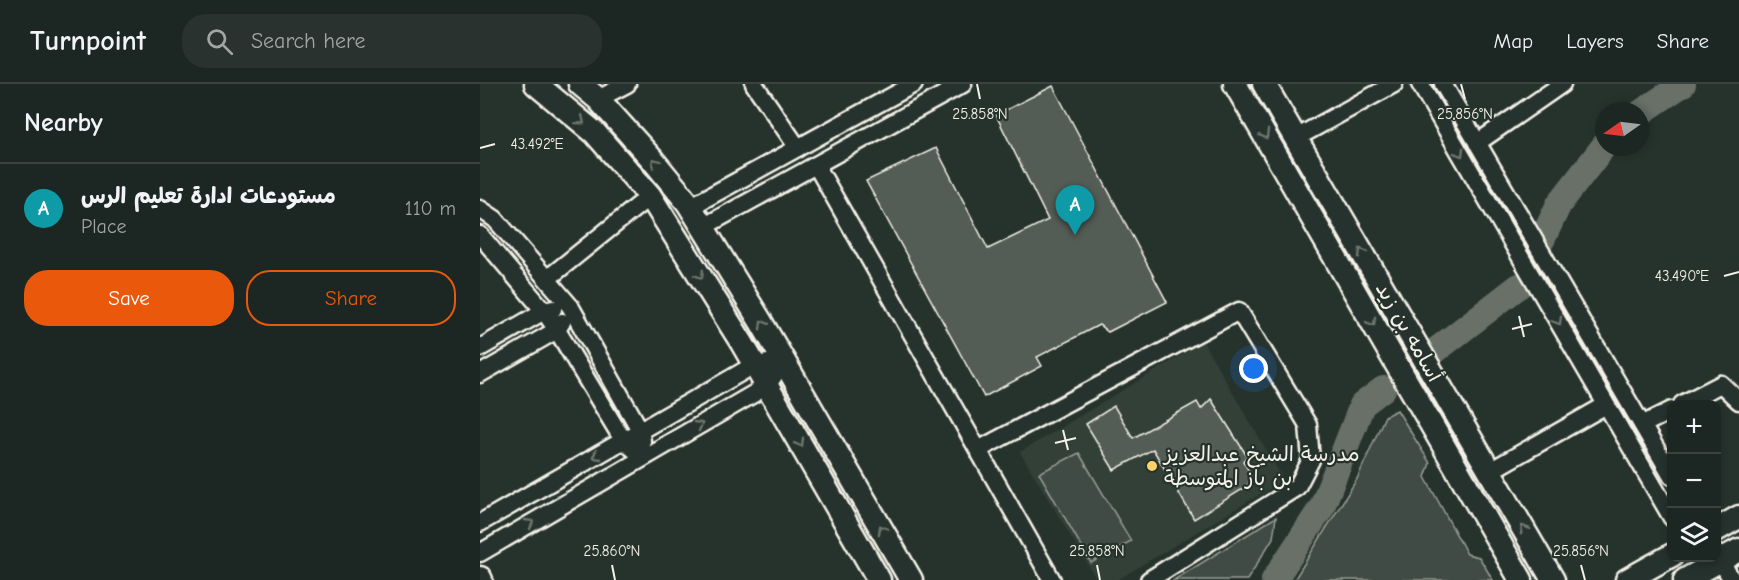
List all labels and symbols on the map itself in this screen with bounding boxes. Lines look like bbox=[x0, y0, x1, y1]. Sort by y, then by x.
north arrow bbox=[1595, 102, 1649, 156]
text: 25.858°N bbox=[952, 105, 1008, 123]
text: 25.856°N bbox=[1437, 105, 1493, 123]
one-way arrow bbox=[574, 114, 585, 125]
one-way arrow bbox=[1257, 129, 1269, 139]
text: 43.492°E bbox=[511, 135, 563, 153]
one-way arrow bbox=[1453, 147, 1464, 157]
one-way arrow bbox=[651, 158, 662, 169]
pin: A bbox=[1056, 186, 1094, 235]
one-way arrow bbox=[1358, 248, 1369, 258]
text: 43.490°E bbox=[1655, 267, 1709, 285]
one-way arrow bbox=[692, 269, 704, 279]
street label: أسامه بن زيد bbox=[1370, 278, 1447, 387]
one-way arrow bbox=[1550, 315, 1562, 326]
one-way arrow bbox=[1365, 316, 1377, 326]
one-way arrow bbox=[758, 320, 770, 330]
your location bbox=[1239, 354, 1268, 383]
one-way arrow bbox=[693, 421, 703, 432]
one-way arrow bbox=[792, 436, 804, 447]
place label: مدرسة الشيخ عبدالعزيز بن باز المتوسطة bbox=[1162, 442, 1360, 491]
one-way arrow bbox=[592, 449, 602, 460]
marker: مدرسة الشيخ عبدالعزيز بن باز المتوسطة bbox=[1145, 459, 1159, 473]
one-way arrow bbox=[524, 519, 535, 530]
one-way arrow bbox=[877, 525, 889, 535]
one-way arrow bbox=[1519, 525, 1531, 535]
text: 25.860°N bbox=[584, 542, 640, 560]
text: 25.858°N bbox=[1069, 542, 1125, 560]
text: 25.856°N bbox=[1553, 542, 1609, 560]

